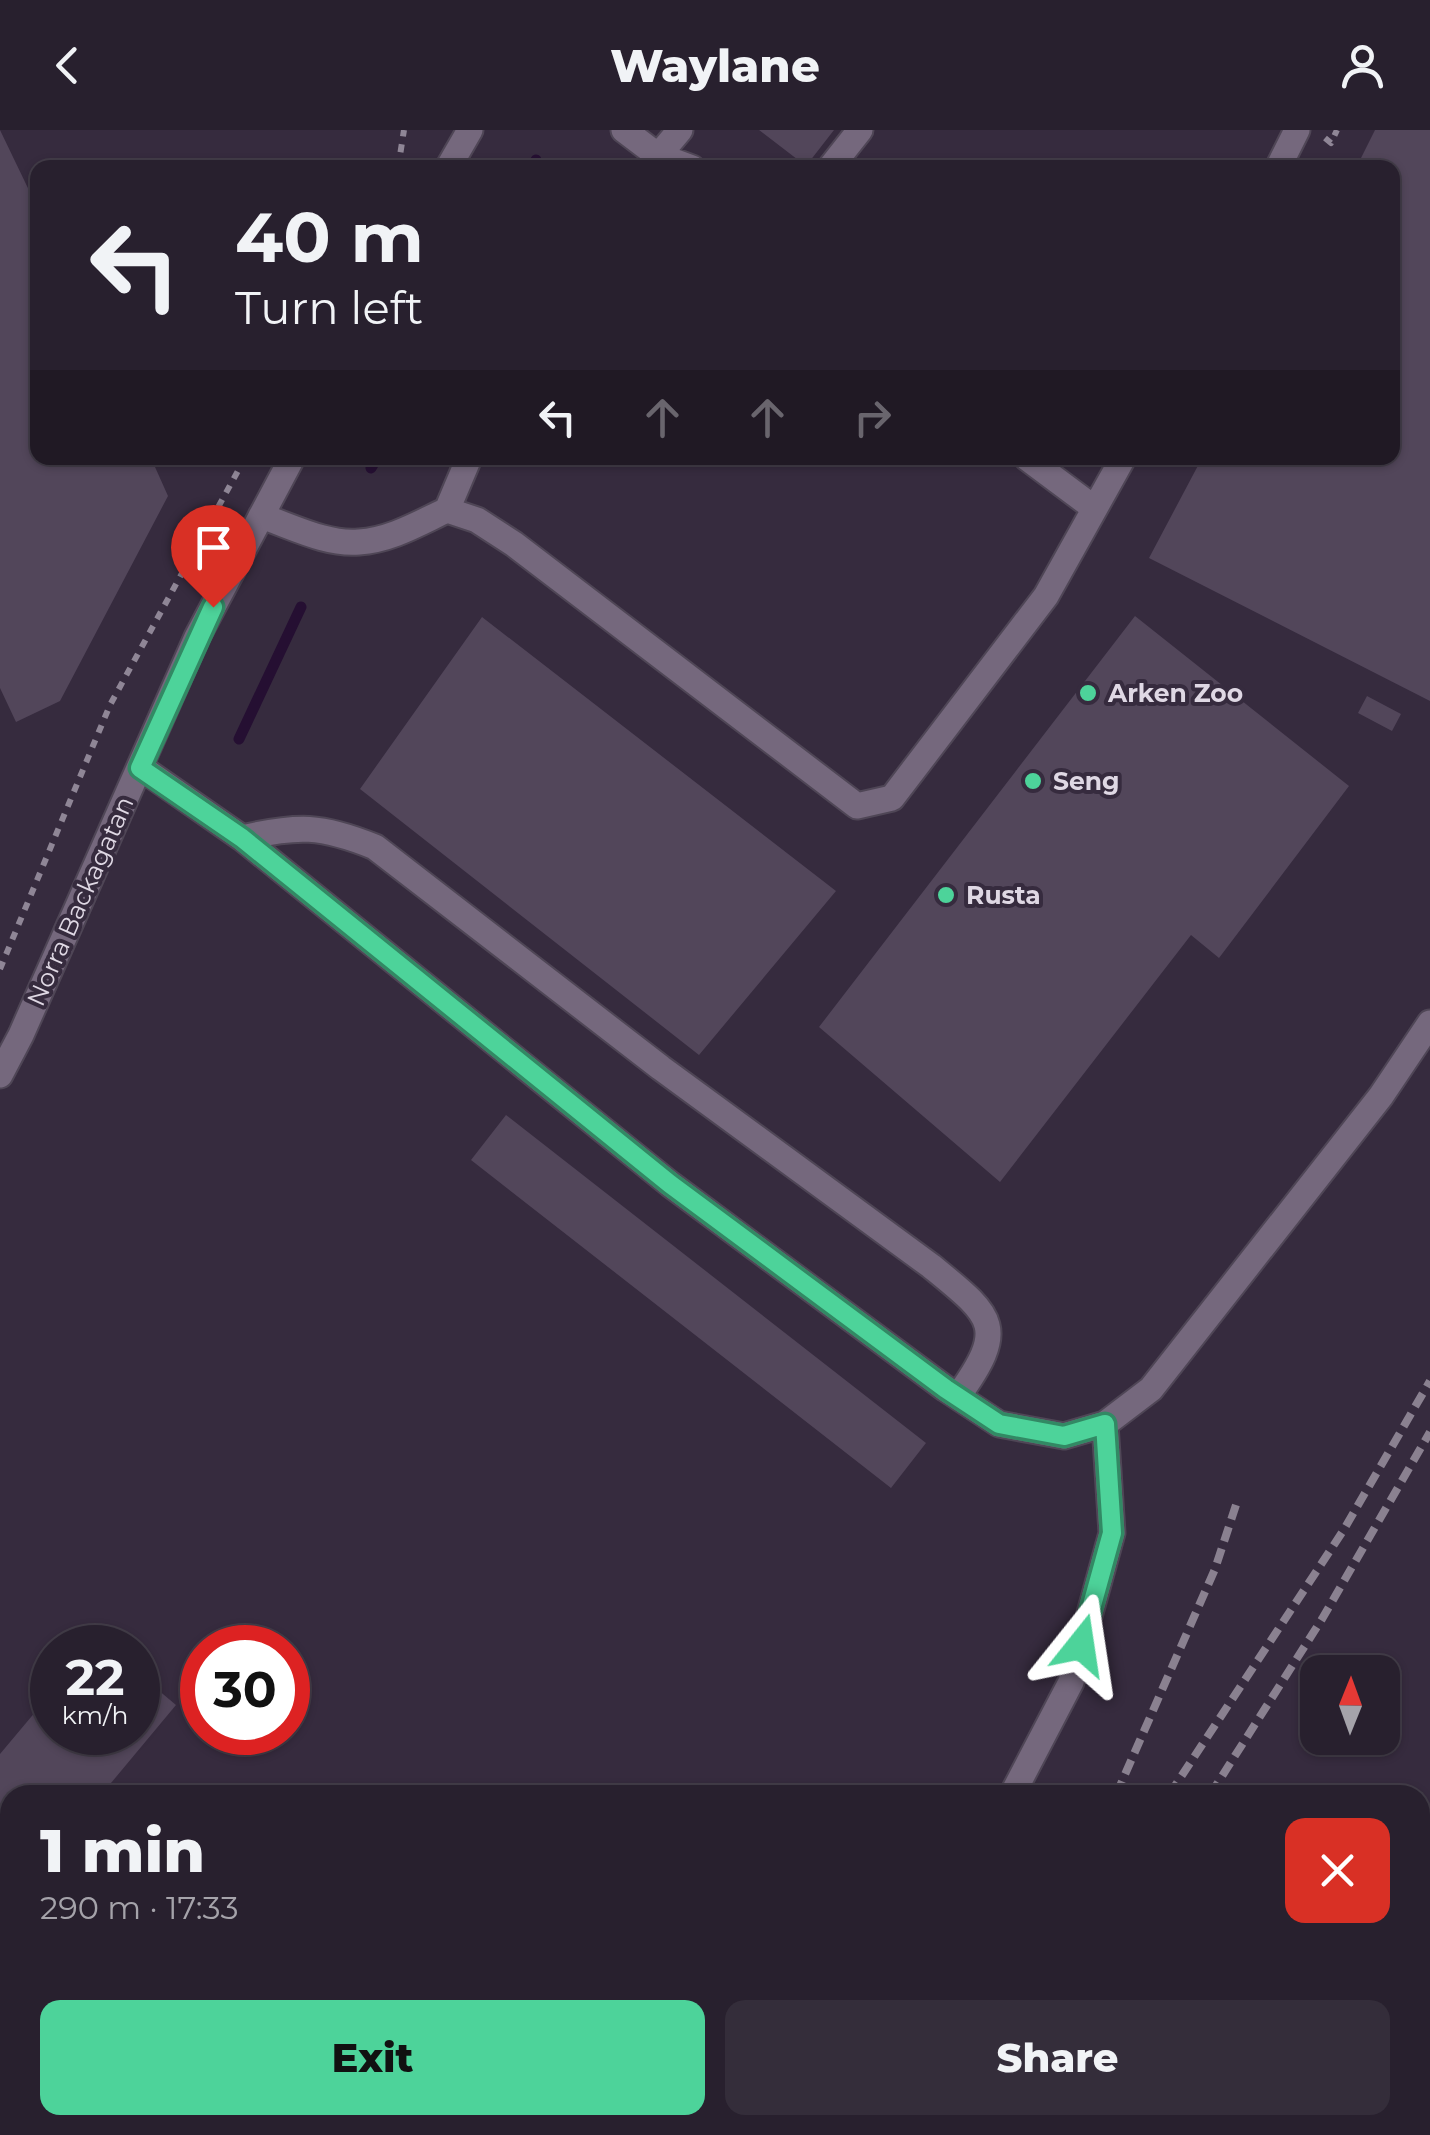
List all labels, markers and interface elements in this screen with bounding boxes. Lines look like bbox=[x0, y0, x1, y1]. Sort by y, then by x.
icon: back bbox=[40, 38, 95, 93]
text: Waylane bbox=[610, 38, 820, 93]
icon: person bbox=[1335, 38, 1390, 93]
text: 40 m bbox=[235, 194, 424, 280]
icon: left bbox=[70, 200, 200, 330]
text: Turn left bbox=[235, 280, 423, 335]
icon: left bbox=[530, 390, 585, 445]
icon: ahead bbox=[635, 390, 690, 445]
icon: ahead bbox=[740, 390, 795, 445]
icon: right bbox=[845, 390, 900, 445]
pin bbox=[171, 505, 256, 608]
icon: arrive bbox=[186, 520, 241, 575]
place label: Arken Zoo bbox=[1107, 678, 1243, 708]
marker: Arken Zoo bbox=[1077, 682, 1099, 704]
place label: Seng bbox=[1053, 766, 1120, 796]
marker: Seng bbox=[1022, 770, 1044, 792]
street label: Norra Backagatan bbox=[20, 792, 140, 1010]
place label: Rusta bbox=[966, 880, 1041, 910]
marker: Rusta bbox=[935, 884, 957, 906]
position arrow bbox=[1029, 1593, 1133, 1697]
speed limit sign: 30 bbox=[180, 1625, 310, 1755]
text: 22 bbox=[66, 1647, 125, 1708]
north arrow bbox=[1300, 1655, 1400, 1755]
map controls bbox=[1300, 1655, 1400, 1755]
text: km/h bbox=[62, 1700, 128, 1730]
text: 1 min bbox=[40, 1814, 205, 1887]
button: close bbox=[1285, 1818, 1390, 1923]
text: 290 m · 17:33 bbox=[40, 1888, 239, 1927]
button: Exit bbox=[40, 2000, 705, 2115]
button: Share bbox=[725, 2000, 1390, 2115]

